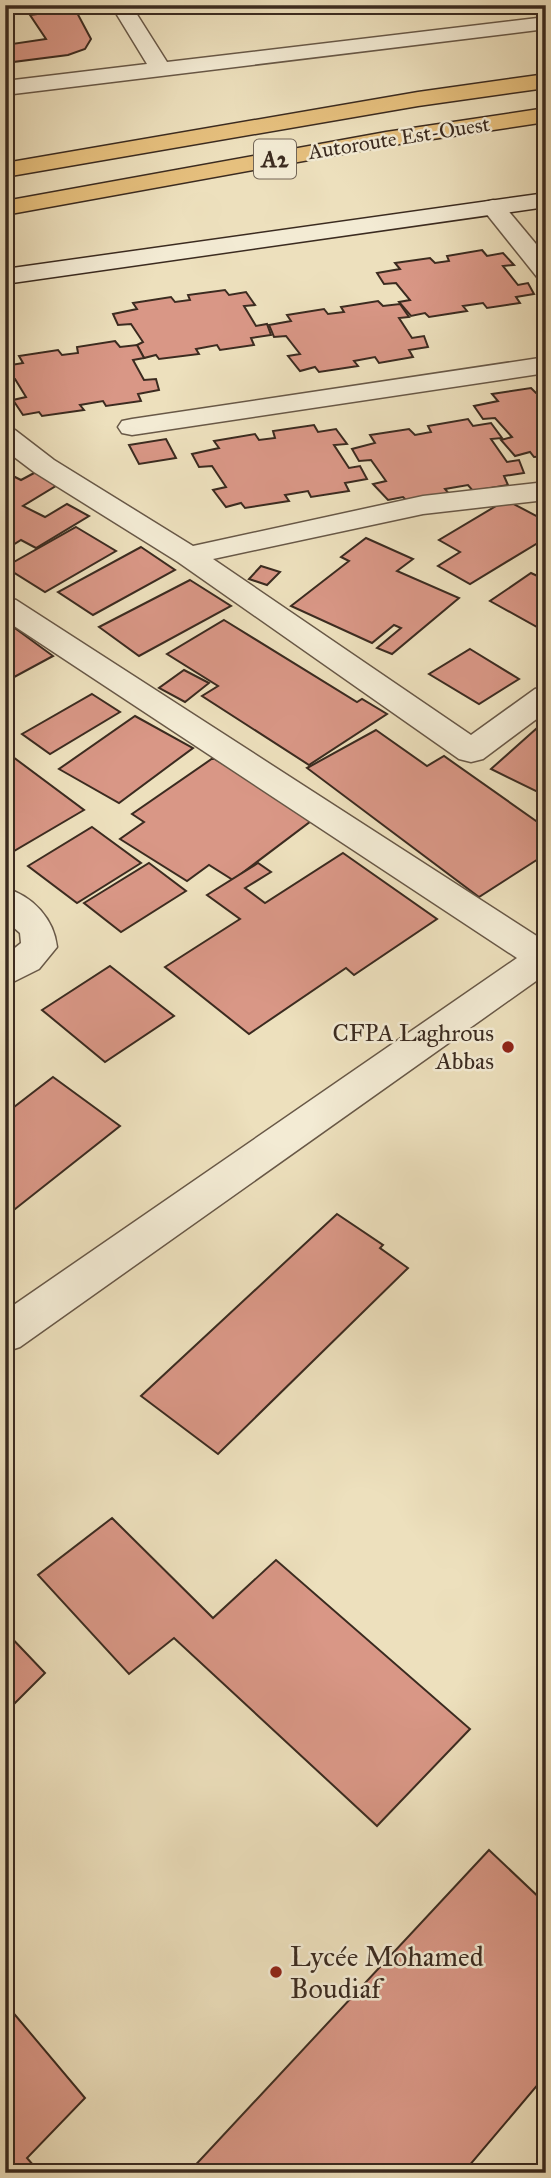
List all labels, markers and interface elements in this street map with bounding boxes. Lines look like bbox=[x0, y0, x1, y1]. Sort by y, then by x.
street label: Autoroute Est-Ouest bbox=[305, 111, 492, 165]
road number: A2 bbox=[254, 140, 296, 178]
place label: CFPA Laghrous Abbas bbox=[332, 1018, 494, 1076]
marker: CFPA Laghrous Abbas bbox=[500, 1039, 516, 1055]
place label: Lycée Mohamed Boudiaf bbox=[290, 1939, 484, 2006]
marker: Lycée Mohamed Boudiaf bbox=[268, 1964, 284, 1980]

